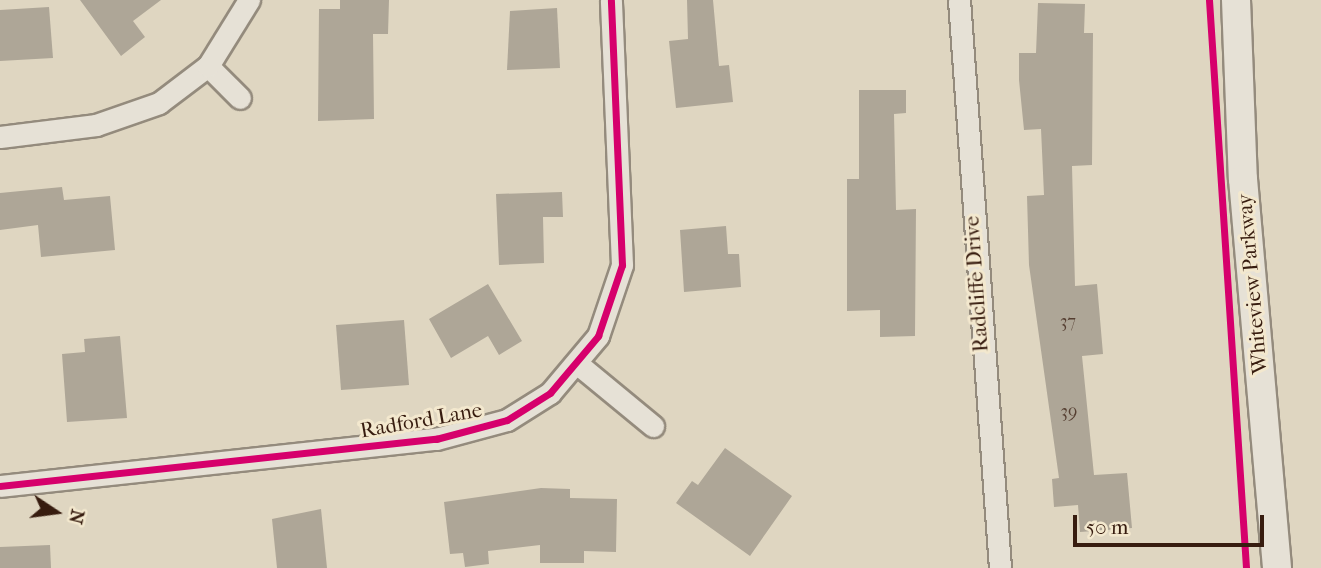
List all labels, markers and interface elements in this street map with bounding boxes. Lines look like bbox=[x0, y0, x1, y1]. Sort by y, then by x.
street label: Whiteview Parkway bbox=[1232, 193, 1272, 375]
street label: Radcliffe Drive bbox=[959, 215, 993, 353]
house number: 37 bbox=[1060, 311, 1076, 333]
street label: Radford Lane bbox=[358, 397, 484, 443]
house number: 39 bbox=[1061, 401, 1077, 423]
north arrow bbox=[21, 477, 91, 547]
scale bar bbox=[1076, 502, 1267, 546]
text: N bbox=[64, 507, 89, 526]
text: 50 m bbox=[1086, 515, 1129, 539]

